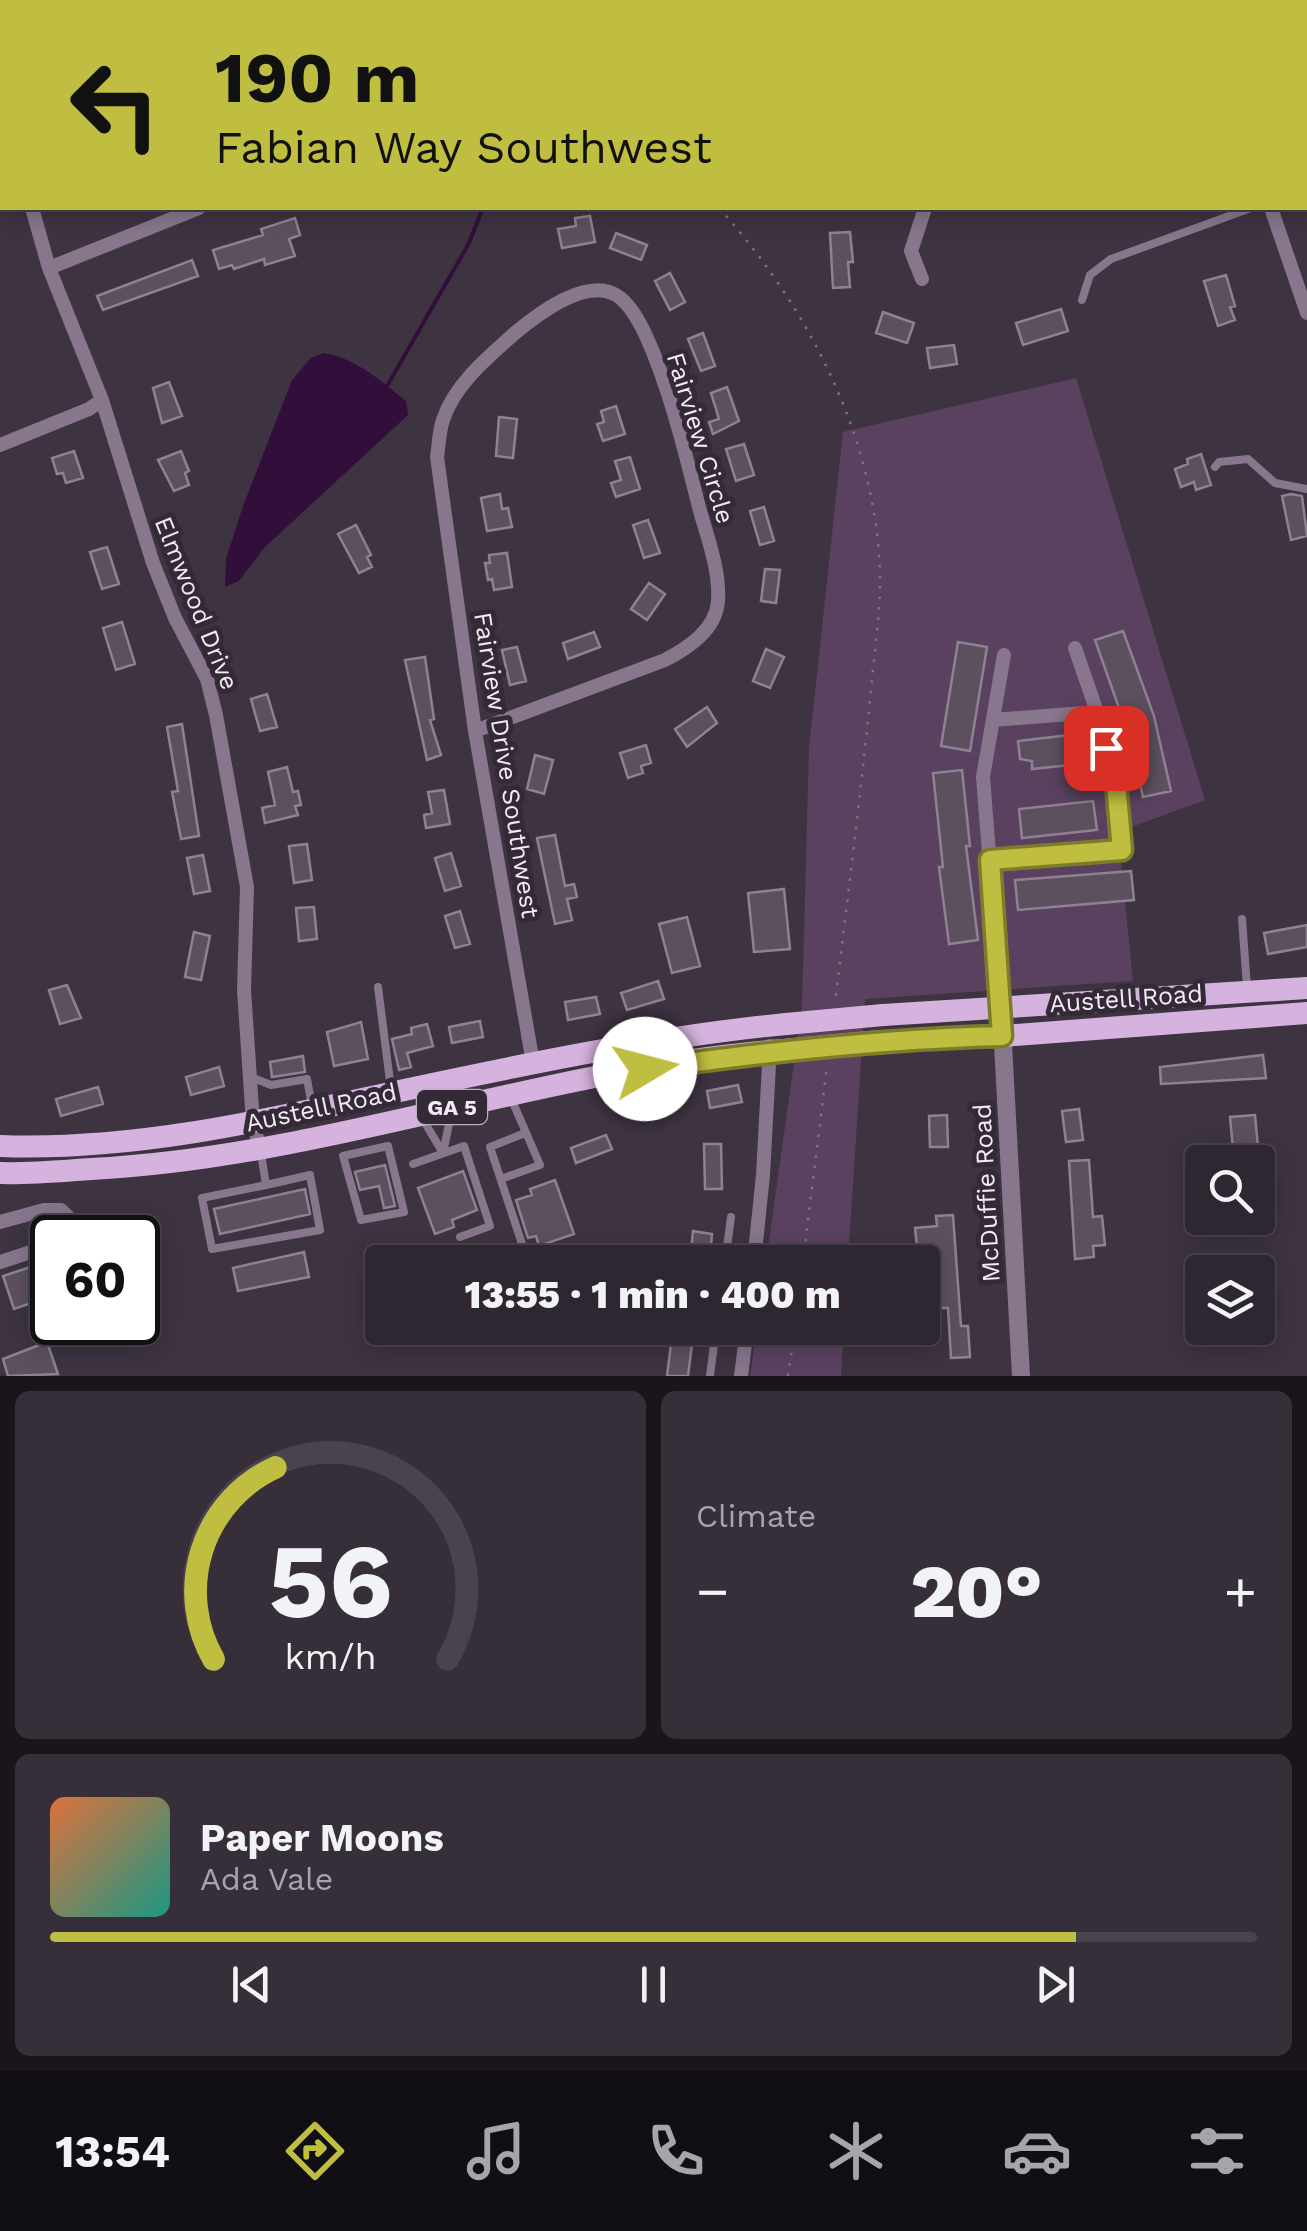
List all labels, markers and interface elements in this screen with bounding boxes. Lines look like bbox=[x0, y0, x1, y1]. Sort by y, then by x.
text: 190 m bbox=[215, 37, 419, 119]
icon: left bbox=[50, 40, 180, 170]
text: Fabian Way Southwest bbox=[215, 121, 712, 174]
street label: Fairview Circle bbox=[661, 349, 740, 527]
street label: Elmwood Drive bbox=[149, 512, 244, 694]
street label: Fairview Drive Southwest bbox=[468, 610, 545, 921]
pin bbox=[1064, 706, 1149, 791]
icon: arrive bbox=[1079, 721, 1134, 776]
street label: Austell Road bbox=[1048, 979, 1204, 1018]
position arrow bbox=[593, 1017, 697, 1121]
street label: Austell Road bbox=[243, 1077, 399, 1138]
road number: GA 5 bbox=[417, 1090, 487, 1124]
street label: McDuffie Road bbox=[967, 1103, 1006, 1283]
map controls bbox=[1185, 1145, 1275, 1345]
button: search bbox=[1185, 1145, 1275, 1235]
speed limit sign: 60 bbox=[30, 1215, 160, 1345]
button: layers bbox=[1185, 1255, 1275, 1345]
text: 13:55 · 1 min · 400 m bbox=[465, 1273, 840, 1317]
text: Climate bbox=[696, 1497, 816, 1535]
text: 56 bbox=[268, 1520, 393, 1642]
text: 20° bbox=[910, 1547, 1043, 1635]
text: − bbox=[696, 1559, 729, 1623]
text: + bbox=[1224, 1559, 1257, 1623]
text: km/h bbox=[284, 1636, 377, 1678]
text: Paper Moons bbox=[200, 1816, 444, 1860]
text: Ada Vale bbox=[200, 1860, 333, 1898]
icon: previous bbox=[224, 1957, 279, 2012]
icon: pause bbox=[626, 1957, 681, 2012]
icon: next bbox=[1028, 1957, 1083, 2012]
icon: directions bbox=[280, 2116, 350, 2186]
icon: music bbox=[461, 2116, 531, 2186]
icon: phone bbox=[641, 2116, 711, 2186]
icon: climate bbox=[821, 2116, 891, 2186]
icon: car bbox=[1002, 2116, 1072, 2186]
icon: filters bbox=[1182, 2116, 1252, 2186]
text: 13:54 bbox=[55, 2125, 170, 2178]

